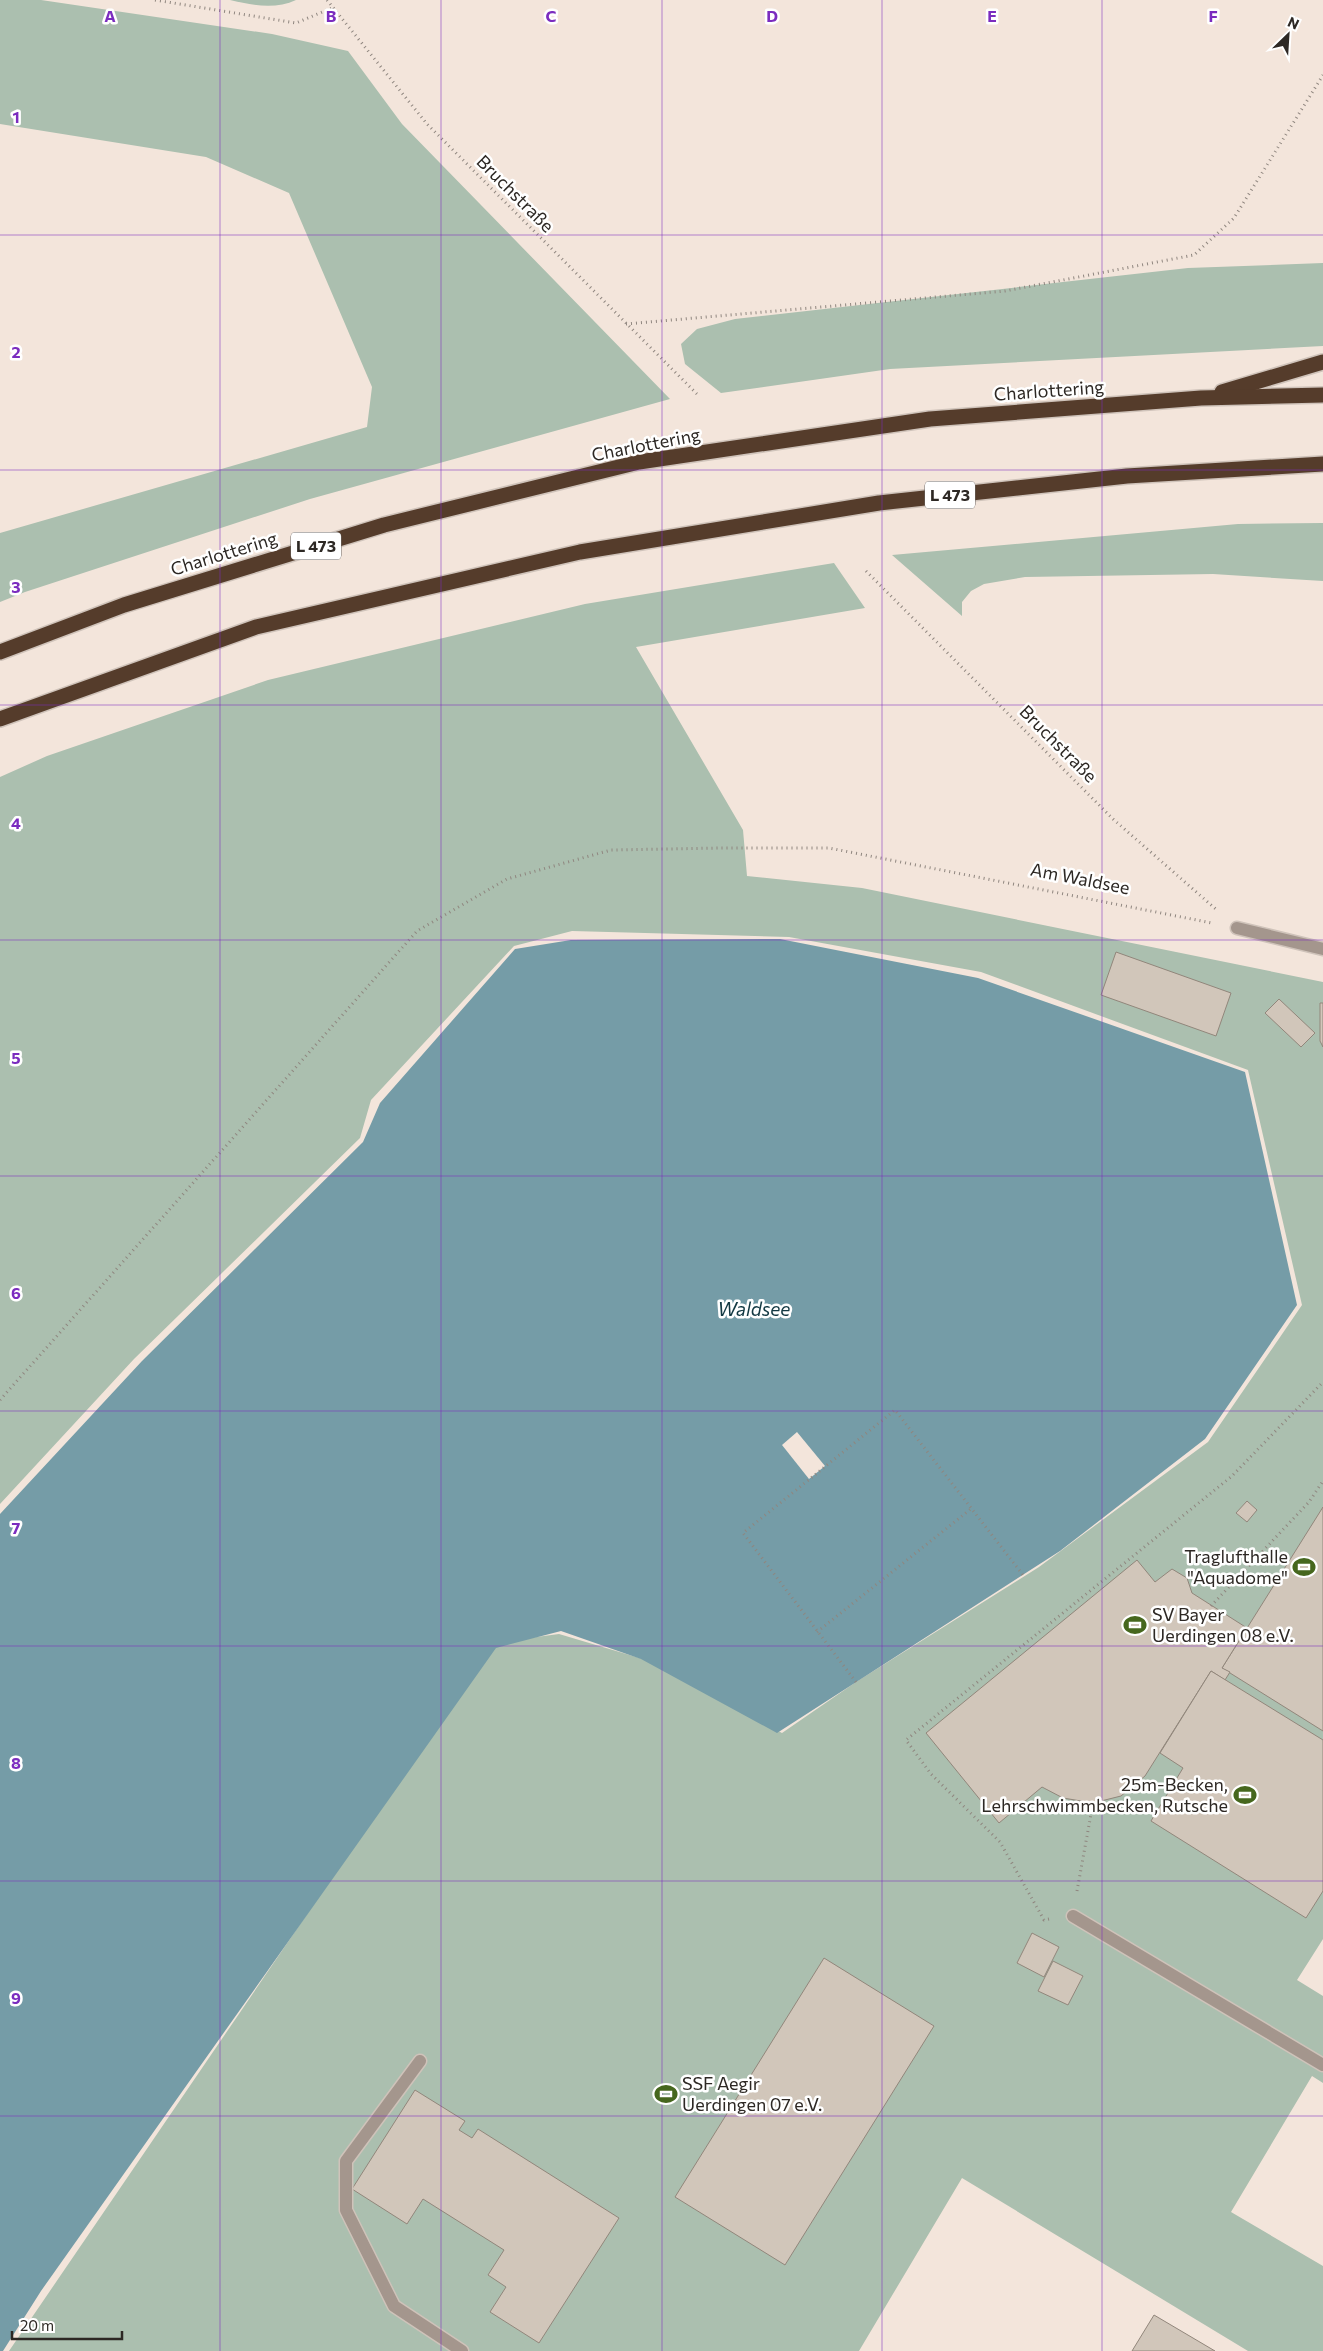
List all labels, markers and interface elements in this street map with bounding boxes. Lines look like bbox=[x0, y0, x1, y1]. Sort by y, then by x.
text: A bbox=[104, 6, 116, 25]
text: B bbox=[326, 6, 337, 25]
text: C bbox=[546, 6, 557, 25]
text: D bbox=[766, 6, 778, 25]
text: E bbox=[987, 6, 997, 25]
text: F bbox=[1208, 6, 1218, 25]
north arrow bbox=[1263, 10, 1313, 60]
text: N bbox=[1285, 13, 1302, 33]
text: 1 bbox=[12, 107, 20, 126]
street label: Bruchstraße bbox=[472, 150, 559, 237]
text: 2 bbox=[11, 342, 21, 361]
street label: Charlottering bbox=[993, 375, 1105, 405]
street label: Charlottering bbox=[589, 423, 702, 465]
road number: L 473 bbox=[925, 482, 975, 508]
street label: Charlottering bbox=[168, 526, 280, 580]
road number: L 473 bbox=[291, 532, 341, 560]
text: 3 bbox=[11, 577, 21, 596]
street label: Bruchstraße bbox=[1015, 700, 1102, 787]
text: 4 bbox=[11, 813, 21, 832]
street label: Am Waldsee bbox=[1029, 858, 1132, 898]
text: 5 bbox=[11, 1048, 21, 1067]
text: 6 bbox=[11, 1283, 21, 1302]
water label: Waldsee bbox=[718, 1297, 790, 1320]
text: 7 bbox=[12, 1518, 21, 1537]
place label: Traglufthalle "Aquadome" bbox=[1184, 1545, 1288, 1588]
sports icon: Traglufthalle "Aquadome" bbox=[1291, 1554, 1317, 1580]
place label: SV Bayer Uerdingen 08 e.V. bbox=[1152, 1603, 1294, 1646]
sports icon: SV Bayer Uerdingen 08 e.V. bbox=[1122, 1612, 1148, 1638]
text: 8 bbox=[11, 1753, 21, 1772]
place label: 25m-Becken, Lehrschwimmbecken, Rutsche bbox=[981, 1773, 1228, 1816]
sports icon: 25m-Becken, Lehrschwimmbecken, Rutsche bbox=[1232, 1782, 1258, 1808]
text: 9 bbox=[11, 1988, 21, 2007]
place label: SSF Aegir Uerdingen 07 e.V. bbox=[682, 2072, 822, 2115]
sports icon: SSF Aegir Uerdingen 07 e.V. bbox=[653, 2081, 679, 2107]
scale bar bbox=[12, 2308, 122, 2340]
text: 20 m bbox=[20, 2316, 54, 2334]

